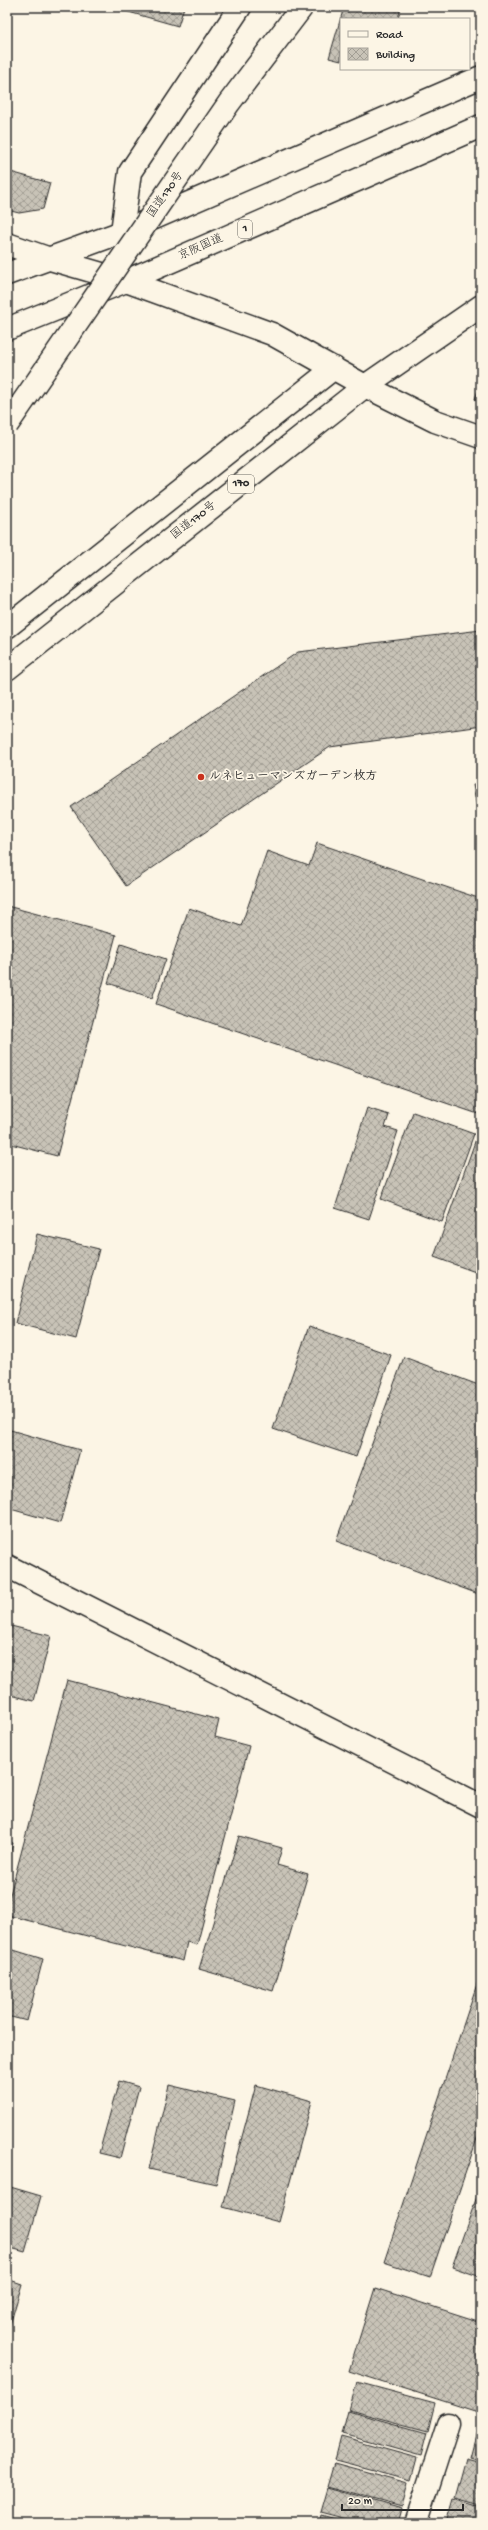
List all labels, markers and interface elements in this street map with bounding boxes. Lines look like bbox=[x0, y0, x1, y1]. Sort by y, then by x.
legend bbox=[340, 18, 470, 70]
text: Road bbox=[376, 29, 403, 43]
text: Building bbox=[375, 49, 415, 63]
street label: 国道170号 bbox=[144, 168, 187, 221]
road number: 1 bbox=[238, 220, 252, 238]
street label: 京阪国道 bbox=[176, 231, 226, 264]
road number: 170 bbox=[228, 475, 254, 493]
street label: 国道170号 bbox=[168, 498, 220, 543]
place label: ルネヒューマンズガーデン枚方 bbox=[209, 769, 377, 784]
marker: ルネヒューマンズガーデン枚方 bbox=[196, 772, 206, 782]
scale bar bbox=[342, 2486, 463, 2512]
text: 20 m bbox=[348, 2495, 373, 2509]

